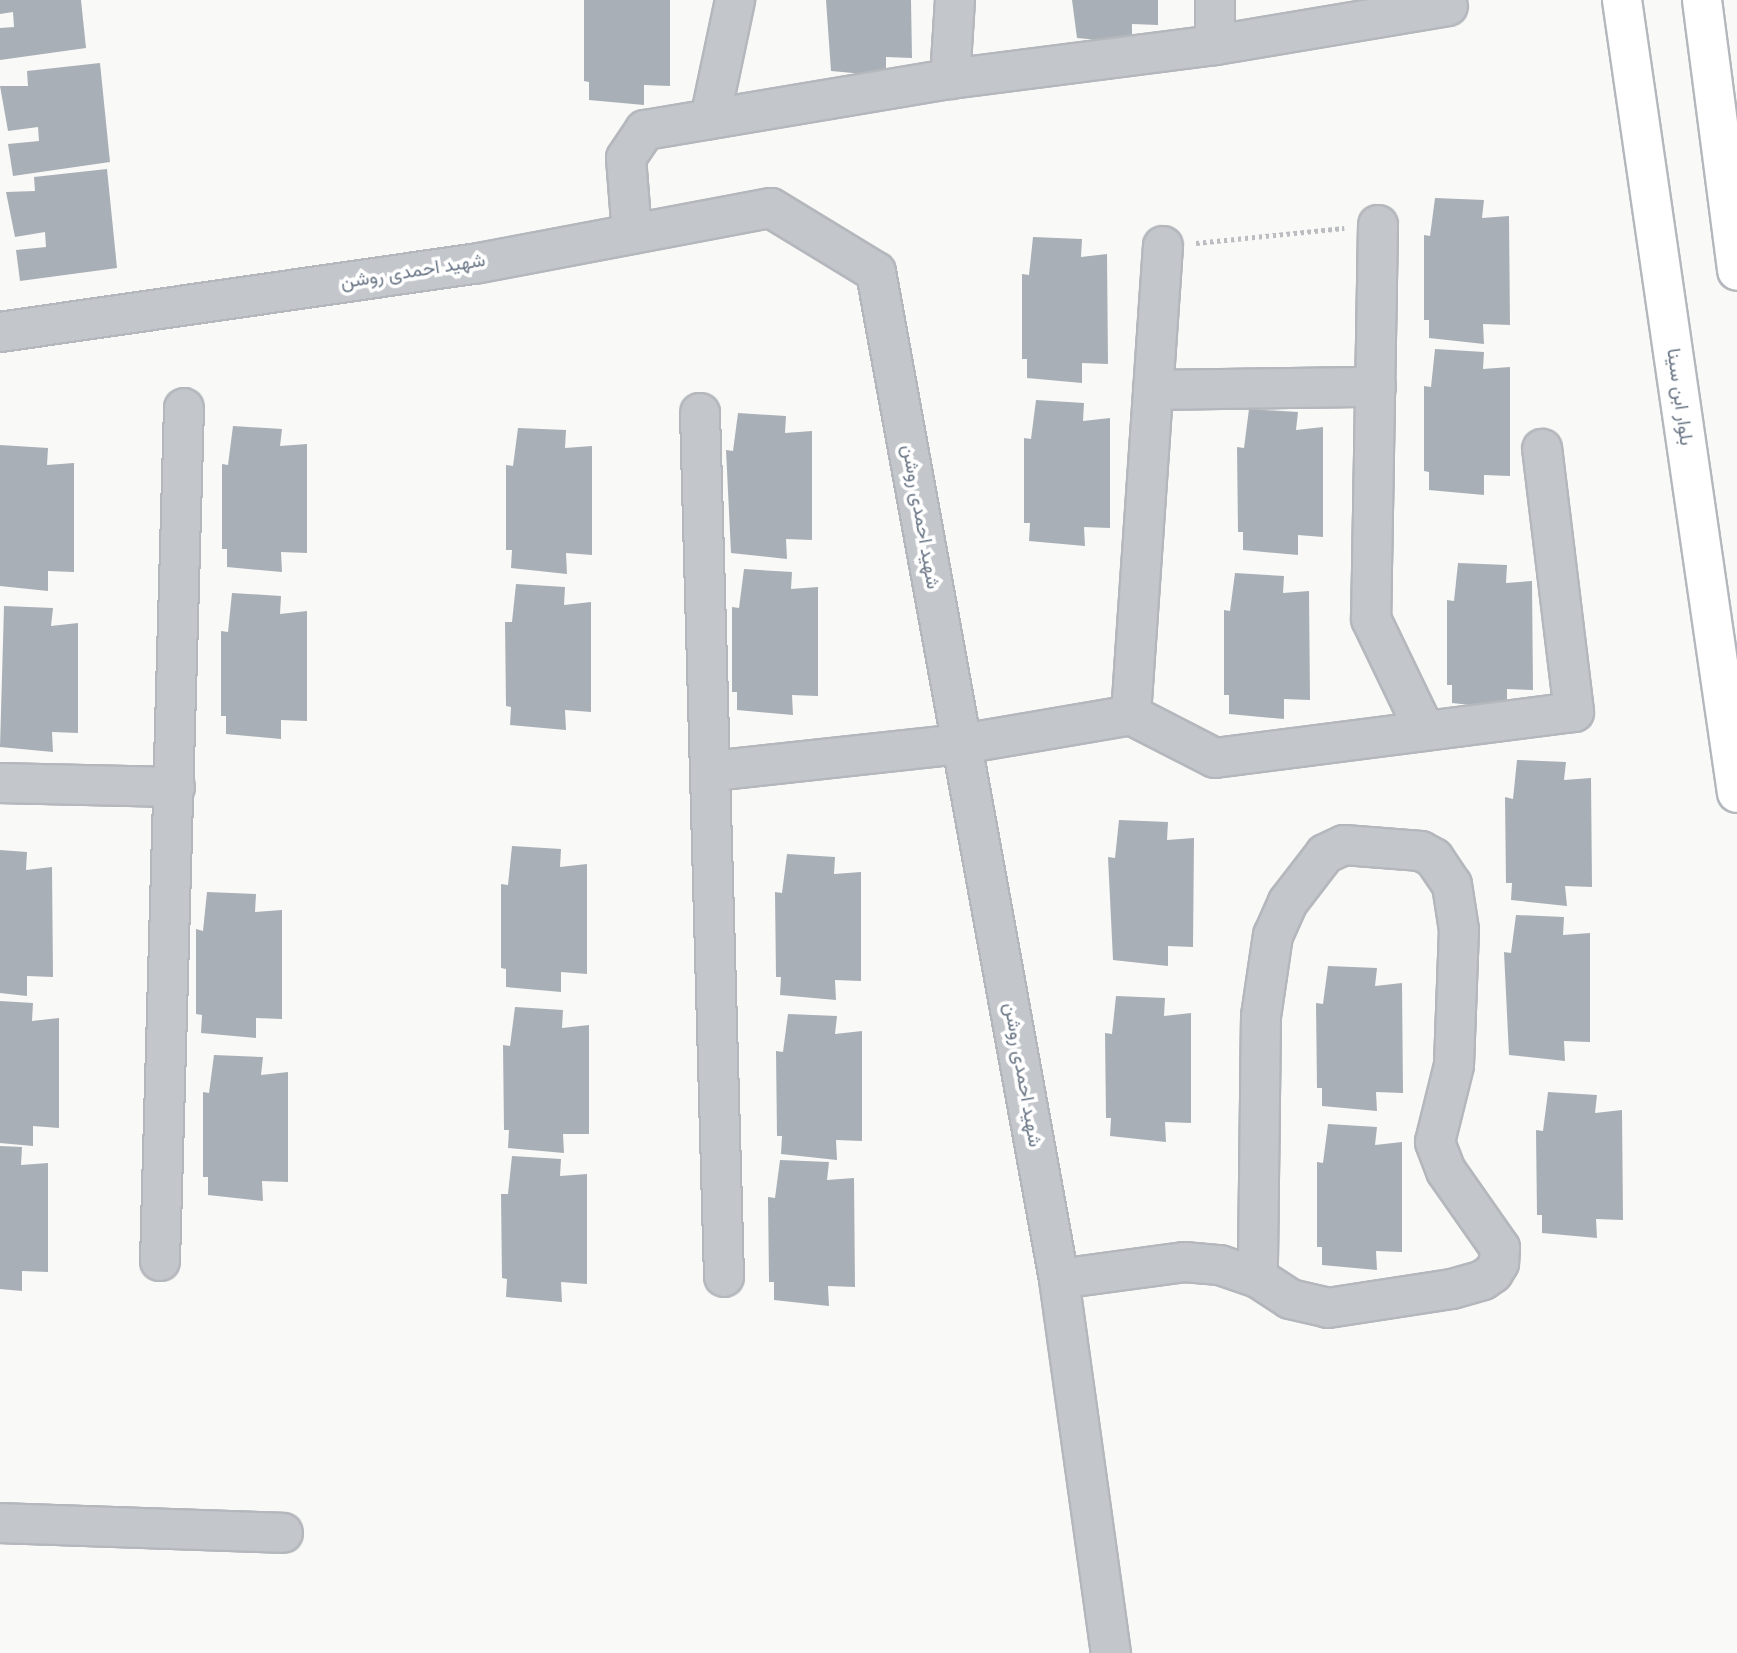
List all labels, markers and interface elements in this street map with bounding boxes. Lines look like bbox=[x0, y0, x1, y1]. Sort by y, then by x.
street label: شهید احمدی روشن bbox=[339, 249, 487, 295]
street label: بلوار ابن سینا bbox=[1661, 347, 1697, 447]
street label: شهید احمدی روشن bbox=[896, 443, 944, 591]
street label: شهید احمدی روشن bbox=[998, 1001, 1046, 1149]

